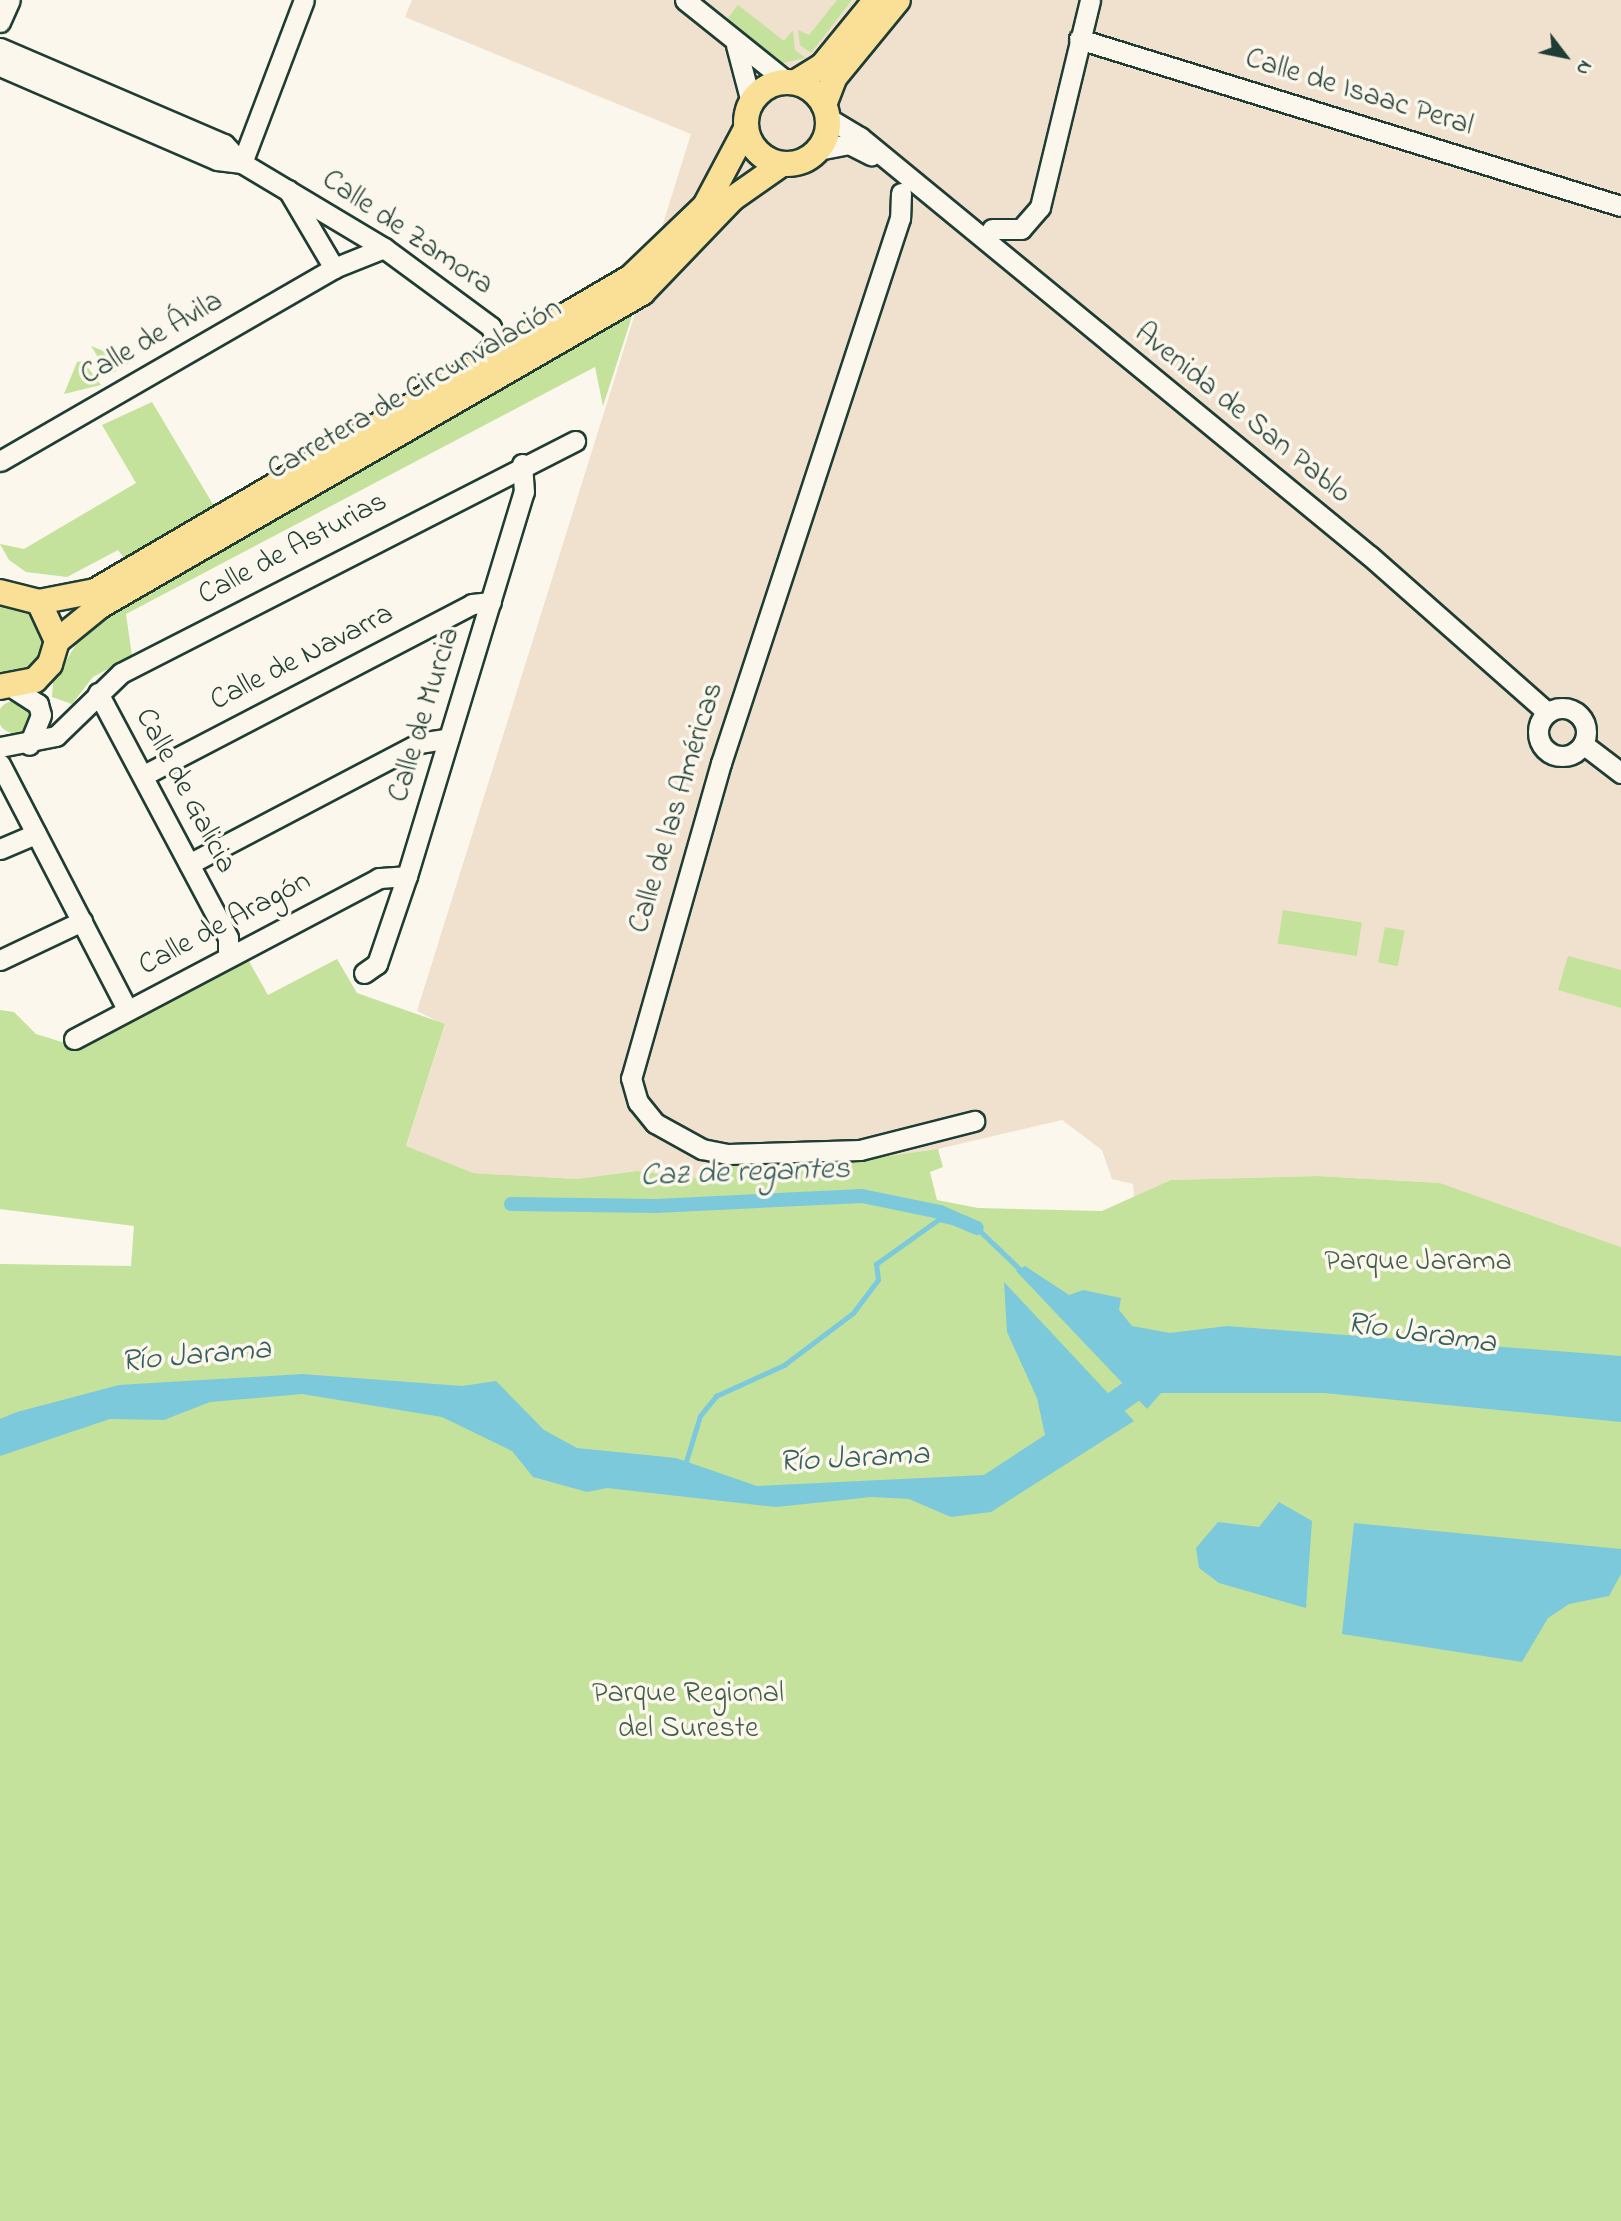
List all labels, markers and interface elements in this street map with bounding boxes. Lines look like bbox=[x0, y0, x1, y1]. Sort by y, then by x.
north arrow bbox=[1530, 21, 1600, 91]
street label: Calle de Isaac Peral bbox=[1241, 41, 1477, 145]
text: N bbox=[1568, 55, 1598, 80]
street label: Calle de Zamora bbox=[314, 162, 500, 304]
street label: Calle de Ávila bbox=[75, 284, 229, 394]
street label: Carretera de Circunvalación bbox=[262, 291, 568, 489]
street label: Avenida de San Pablo bbox=[1127, 316, 1357, 512]
street label: Calle de Asturias bbox=[192, 484, 394, 614]
street label: Calle de Navarra bbox=[204, 596, 400, 720]
street label: Calle de Murcia bbox=[381, 623, 469, 807]
street label: Calle de las Américas bbox=[622, 678, 732, 938]
street label: Calle de Galicia bbox=[126, 702, 244, 880]
street label: Calle de Aragón bbox=[133, 864, 317, 984]
water label: Caz de regantes bbox=[640, 1151, 850, 1197]
park label: Parque Jarama bbox=[1324, 1244, 1512, 1280]
water label: Río Jarama bbox=[1344, 1306, 1498, 1364]
water label: Río Jarama bbox=[119, 1331, 273, 1383]
water label: Río Jarama bbox=[778, 1437, 930, 1483]
park label: Parque Regional del Sureste bbox=[592, 1676, 784, 1746]

